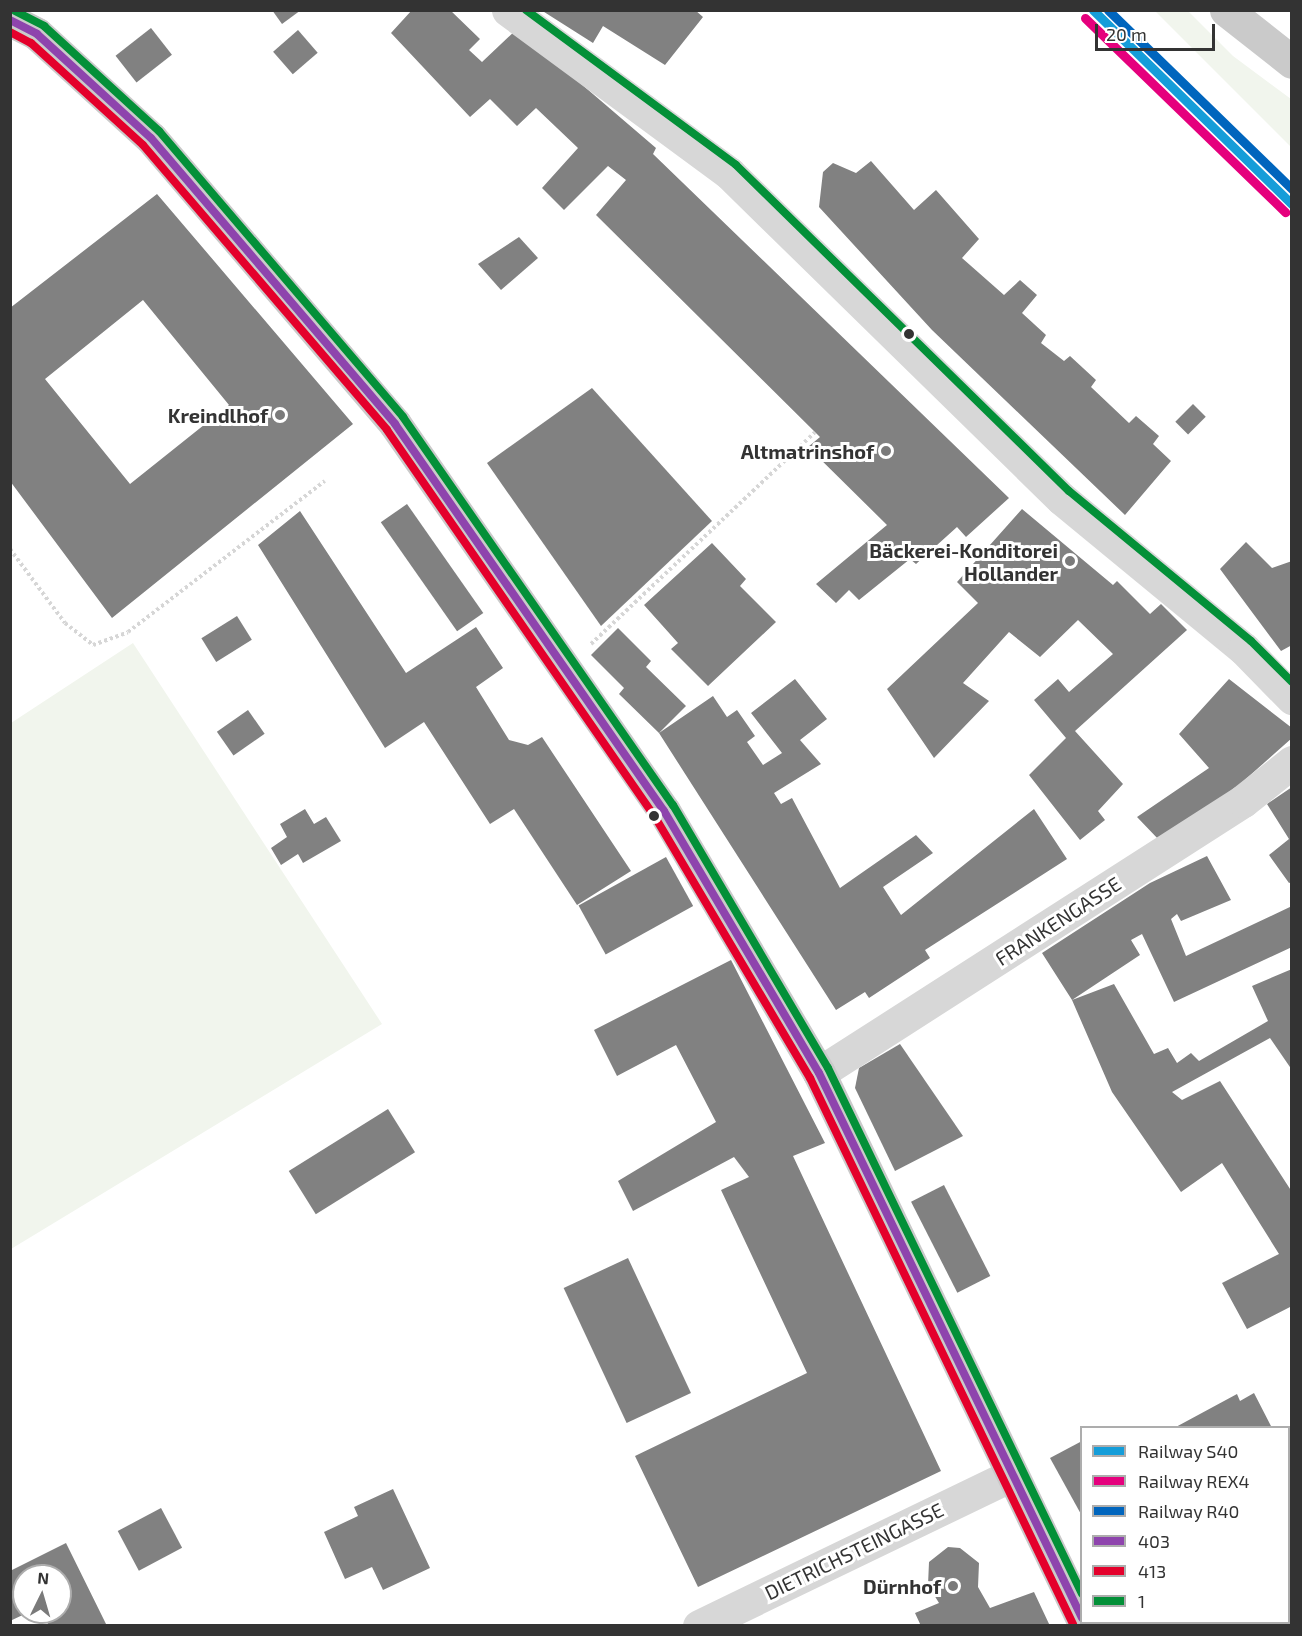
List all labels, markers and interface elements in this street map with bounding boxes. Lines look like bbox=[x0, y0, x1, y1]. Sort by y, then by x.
scale bar bbox=[1098, 12, 1218, 50]
text: 20 m bbox=[1106, 23, 1147, 45]
unlabelled marker bbox=[903, 328, 915, 340]
place label: Kreindlhof bbox=[168, 403, 268, 427]
marker: Kreindlhof bbox=[273, 408, 287, 422]
place label: Altmatrinshof bbox=[741, 439, 874, 463]
marker: Altmatrinshof bbox=[879, 444, 893, 458]
place label: Bäckerei-Konditorei Hollander bbox=[869, 538, 1058, 585]
marker: Bäckerei-Konditorei Hollander bbox=[1063, 554, 1077, 568]
unlabelled marker bbox=[648, 810, 660, 822]
street label: FRANKENGASSE bbox=[991, 871, 1125, 971]
legend bbox=[1080, 1426, 1290, 1624]
text: Railway S40 bbox=[1138, 1440, 1238, 1462]
text: Railway REX4 bbox=[1138, 1470, 1250, 1492]
street label: DIETRICHSTEINGASSE bbox=[761, 1497, 947, 1605]
text: Railway R40 bbox=[1138, 1500, 1239, 1522]
text: 403 bbox=[1138, 1530, 1170, 1552]
text: 413 bbox=[1138, 1560, 1166, 1582]
north arrow bbox=[12, 1564, 72, 1624]
text: N bbox=[37, 1568, 50, 1588]
place label: Dürnhof bbox=[863, 1574, 941, 1598]
marker: Dürnhof bbox=[946, 1579, 960, 1593]
text: 1 bbox=[1138, 1590, 1145, 1612]

